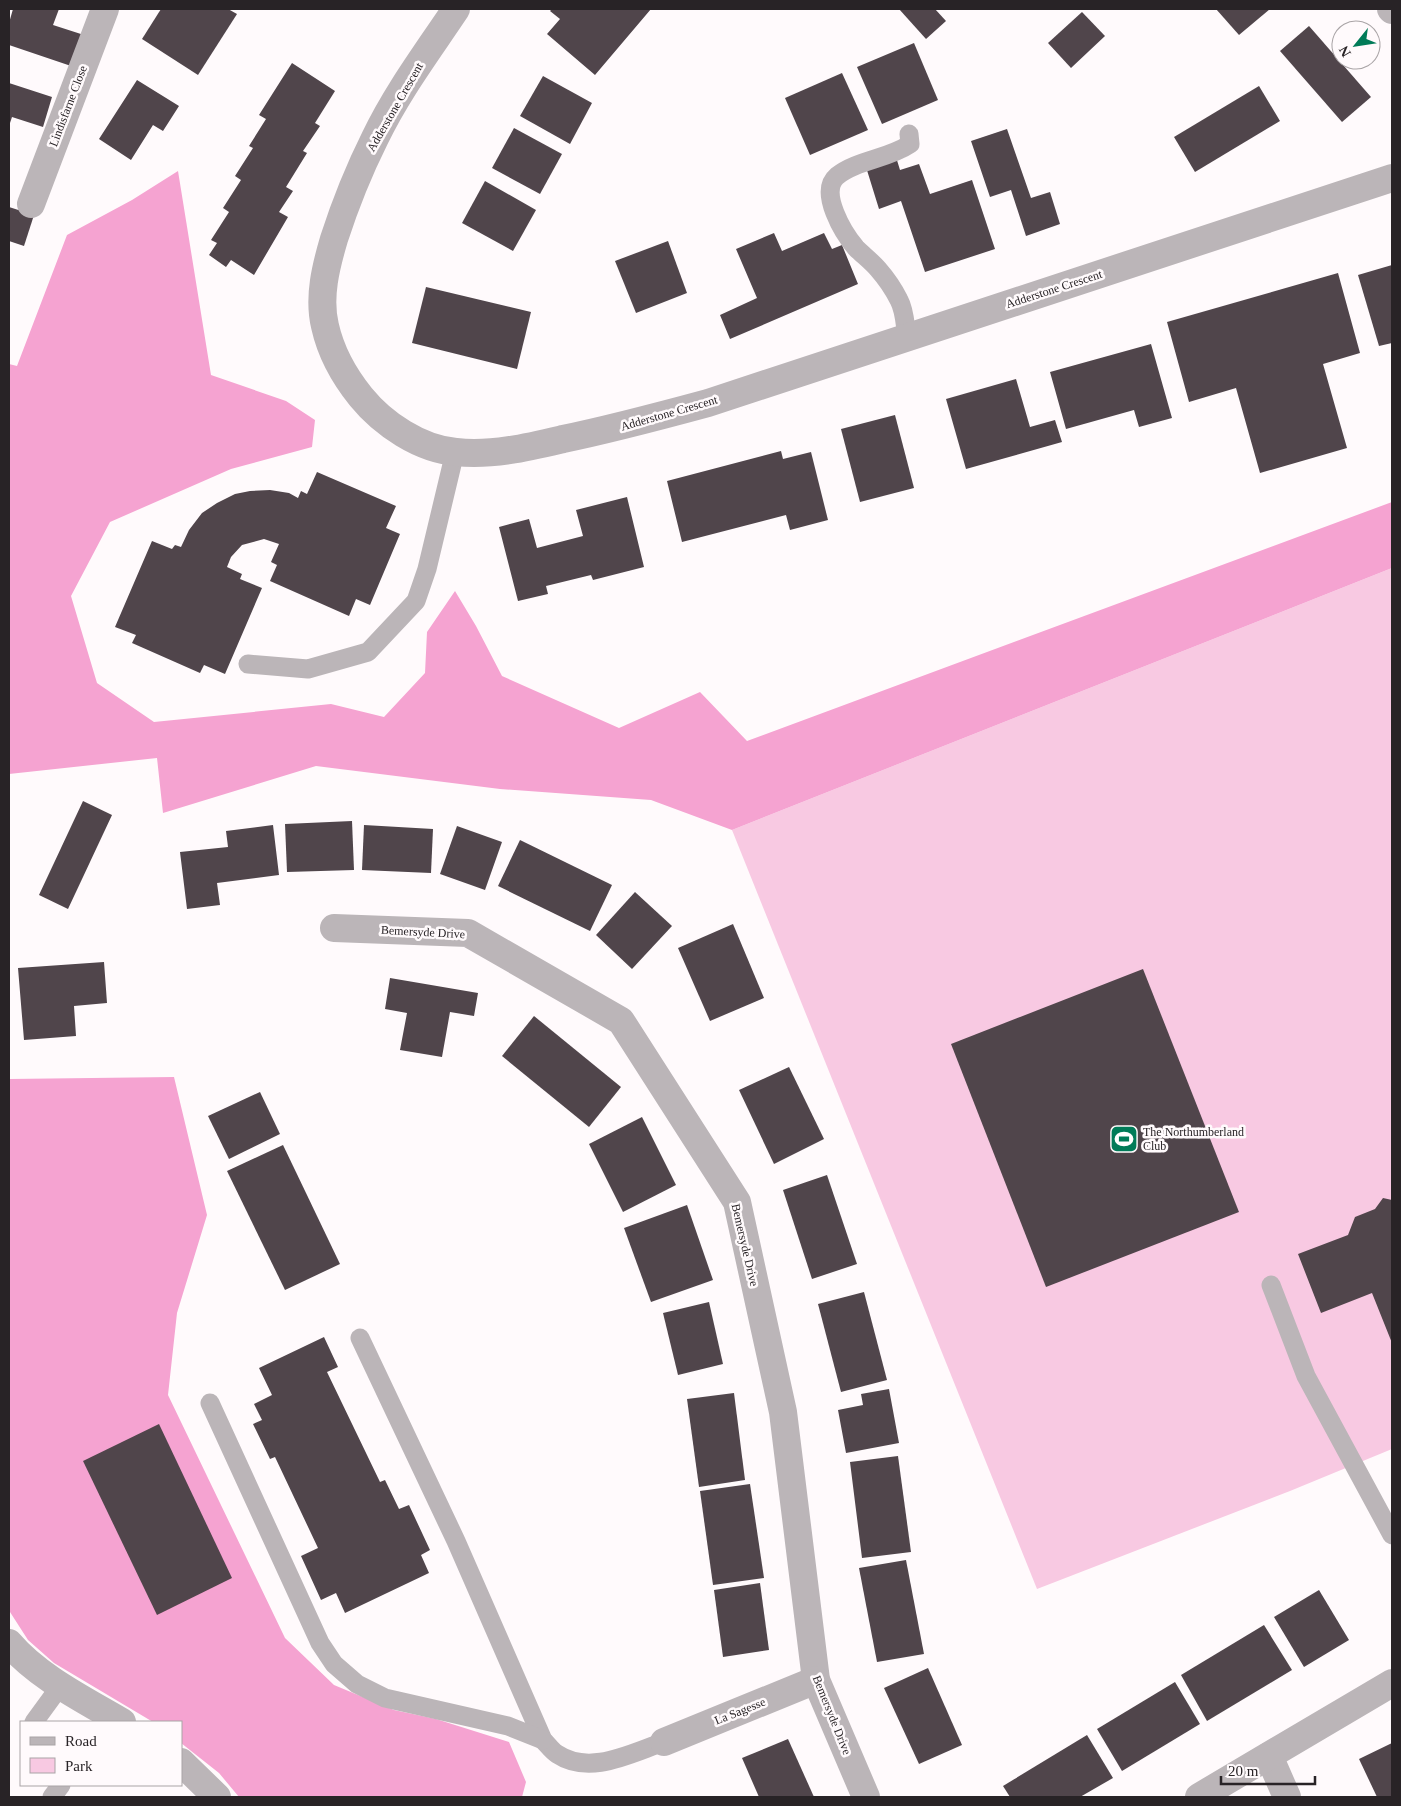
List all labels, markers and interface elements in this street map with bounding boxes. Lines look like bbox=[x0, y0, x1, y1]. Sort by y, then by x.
north arrow bbox=[1331, 20, 1381, 70]
text: N bbox=[1336, 43, 1354, 59]
street label: Adderstone Crescent bbox=[364, 59, 426, 154]
street label: Lindisfarne Close bbox=[46, 64, 90, 148]
street label: Adderstone Crescent bbox=[1004, 267, 1104, 311]
street label: Adderstone Crescent bbox=[619, 392, 720, 434]
street label: Bemersyde Drive bbox=[381, 923, 465, 941]
sports icon: The Northumberland Club bbox=[1109, 1124, 1139, 1154]
place label: The Northumberland Club bbox=[1143, 1125, 1244, 1153]
street label: Bemersyde Drive bbox=[729, 1202, 761, 1288]
street label: Bemersyde Drive bbox=[810, 1673, 854, 1757]
street label: La Sagesse bbox=[713, 1694, 767, 1728]
legend bbox=[20, 1721, 182, 1786]
text: Road bbox=[65, 1733, 97, 1749]
scale bar bbox=[1221, 1754, 1315, 1786]
text: Park bbox=[65, 1758, 93, 1774]
text: 20 m bbox=[1228, 1763, 1259, 1779]

